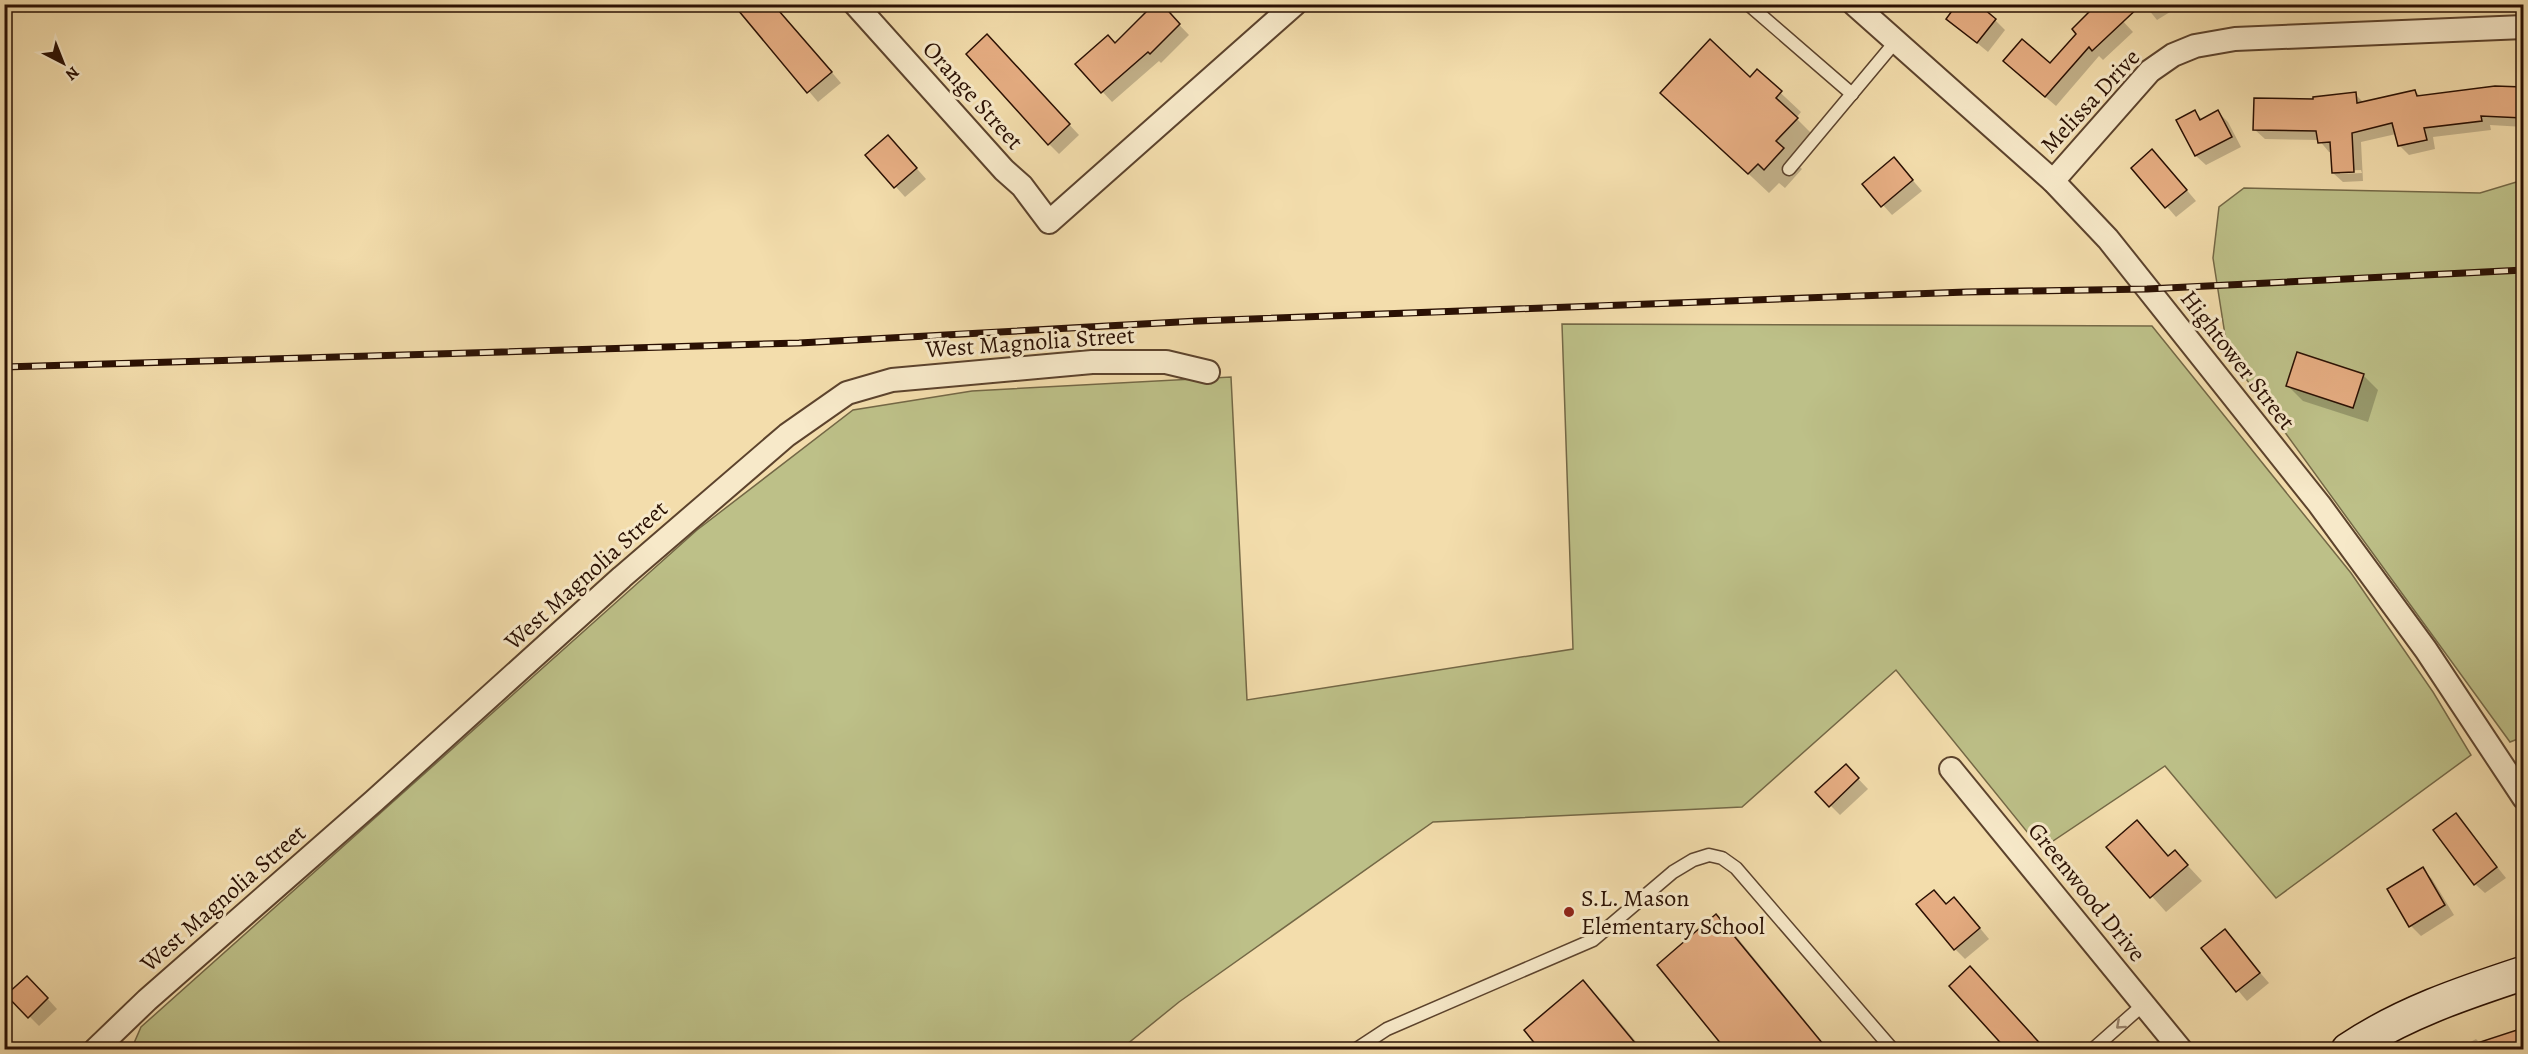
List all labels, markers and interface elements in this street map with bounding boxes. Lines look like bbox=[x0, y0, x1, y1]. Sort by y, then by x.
north arrow bbox=[33, 33, 93, 93]
street label: Orange Street bbox=[915, 34, 1031, 156]
street label: Melissa Drive bbox=[2033, 42, 2147, 160]
text: N bbox=[60, 61, 84, 86]
street label: Hightower Street bbox=[2173, 283, 2303, 437]
street label: West Magnolia Street bbox=[923, 319, 1136, 365]
street label: West Magnolia Street bbox=[497, 493, 675, 658]
street label: Greenwood Drive bbox=[2021, 816, 2153, 968]
street label: West Magnolia Street bbox=[133, 817, 313, 979]
place label: S.L. Mason Elementary School bbox=[1581, 882, 1765, 942]
marker: S.L. Mason Elementary School bbox=[1562, 905, 1576, 919]
one-way arrow bbox=[2117, 1018, 2127, 1029]

